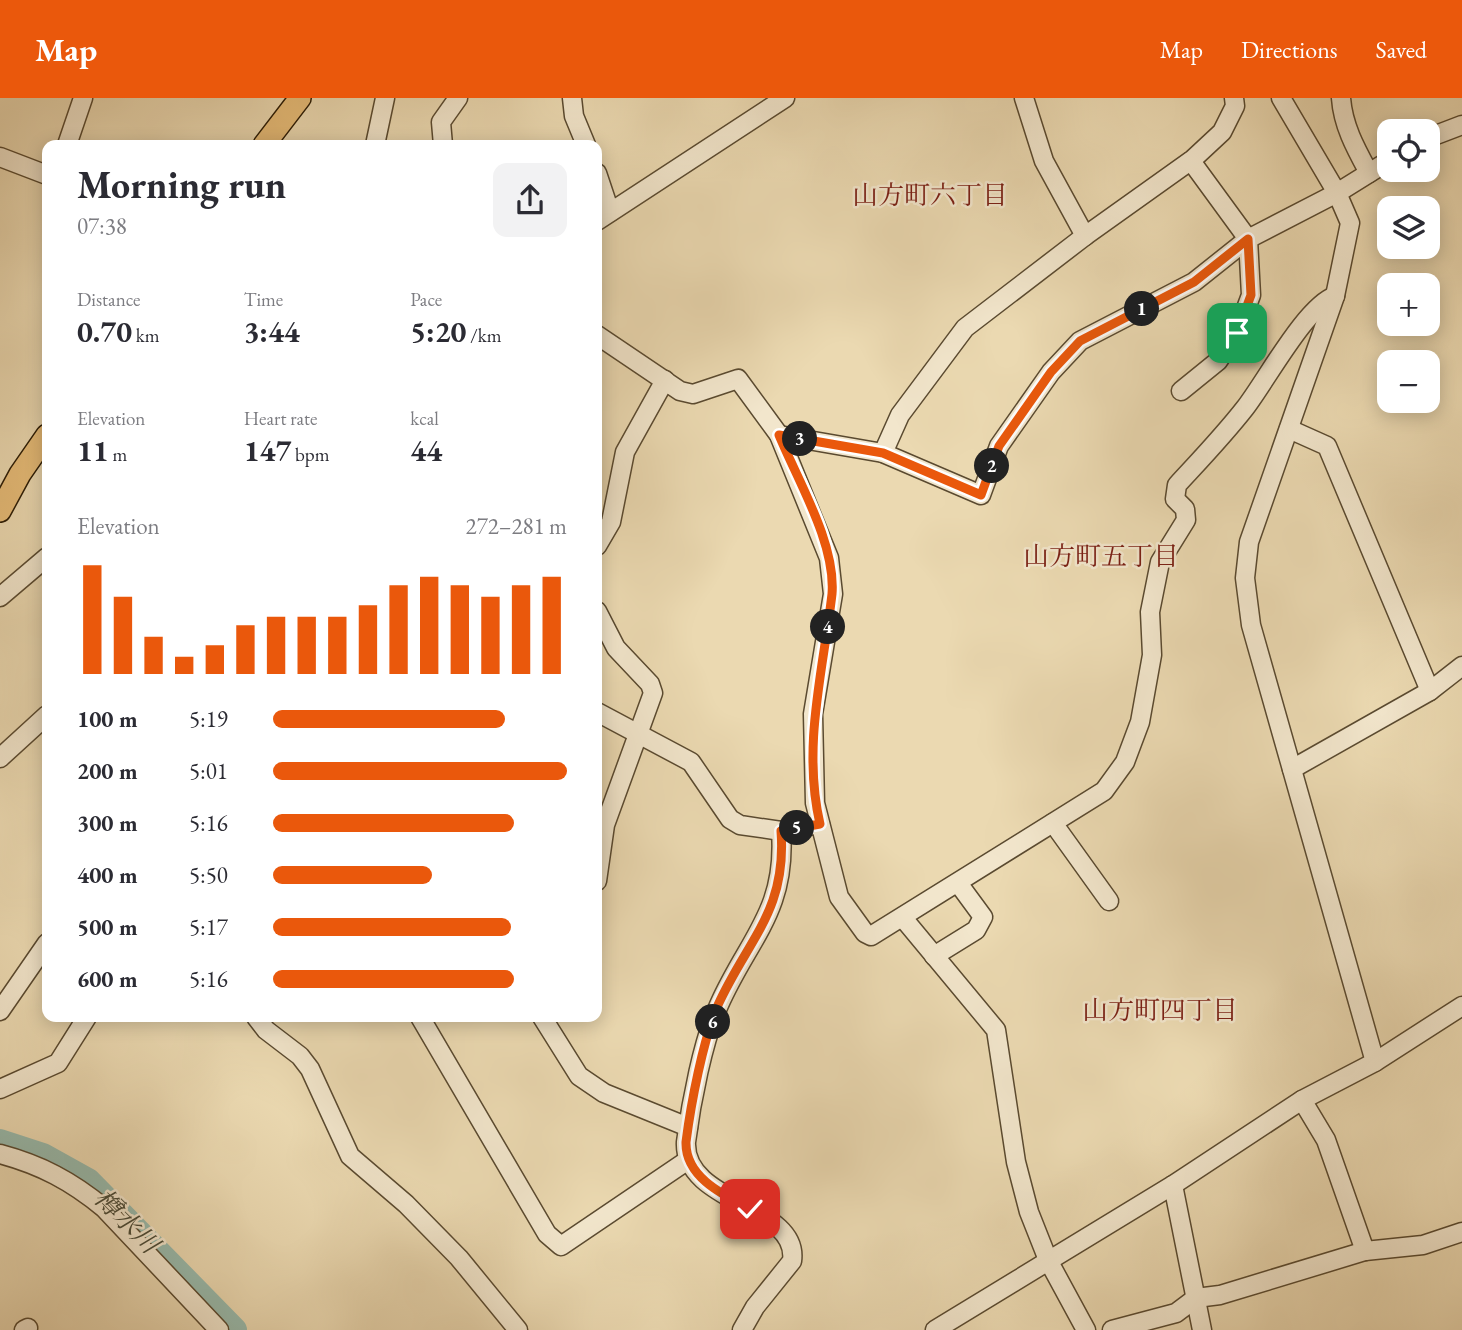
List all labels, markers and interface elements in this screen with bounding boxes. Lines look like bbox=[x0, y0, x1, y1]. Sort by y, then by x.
text: Map bbox=[35, 28, 97, 71]
text: Map bbox=[1160, 34, 1203, 65]
text: Directions bbox=[1241, 34, 1338, 65]
text: Saved bbox=[1376, 34, 1427, 65]
map controls bbox=[1377, 119, 1440, 413]
button: locate bbox=[1377, 119, 1440, 182]
text: Morning run bbox=[77, 160, 286, 209]
button: share bbox=[493, 163, 567, 237]
district label: 山方町六丁目 bbox=[852, 178, 1008, 212]
button: layers bbox=[1377, 196, 1440, 259]
text: 07:38 bbox=[77, 211, 127, 241]
button: + bbox=[1377, 273, 1440, 336]
text: Distance bbox=[77, 287, 140, 312]
text: Time bbox=[244, 287, 283, 312]
text: Pace bbox=[410, 287, 442, 312]
pin: 1 bbox=[1124, 292, 1160, 326]
text: 1 bbox=[1136, 296, 1147, 321]
pin bbox=[1207, 303, 1267, 363]
text: 0.70 bbox=[77, 312, 132, 351]
text: 3:44 bbox=[244, 312, 300, 351]
text: 5:20 bbox=[410, 312, 466, 351]
icon: arrive bbox=[1218, 314, 1256, 352]
text: km bbox=[132, 323, 160, 348]
text: /km bbox=[466, 323, 501, 348]
button: − bbox=[1377, 350, 1440, 413]
text: Elevation bbox=[77, 406, 145, 431]
text: Heart rate bbox=[244, 406, 317, 431]
text: kcal bbox=[410, 406, 439, 431]
pin: 3 bbox=[782, 422, 818, 456]
text: 3 bbox=[794, 426, 805, 451]
text: 11 bbox=[77, 431, 109, 470]
text: 147 bbox=[244, 431, 291, 470]
text: 44 bbox=[410, 431, 442, 470]
text: m bbox=[109, 442, 127, 467]
text: bpm bbox=[291, 442, 330, 467]
pin: 2 bbox=[974, 448, 1010, 484]
text: 2 bbox=[986, 453, 997, 478]
text: Elevation bbox=[77, 511, 160, 541]
text: 272–281 m bbox=[466, 511, 567, 541]
district label: 山方町五丁目 bbox=[1023, 539, 1179, 573]
pin: 4 bbox=[810, 610, 846, 644]
text: 4 bbox=[822, 614, 833, 639]
text: 100 m bbox=[77, 704, 138, 734]
text: 5:19 bbox=[189, 704, 228, 734]
text: 200 m bbox=[77, 756, 138, 786]
text: 5:01 bbox=[189, 756, 228, 786]
text: 300 m bbox=[77, 808, 138, 838]
text: 5:16 bbox=[189, 808, 228, 838]
pin: 5 bbox=[780, 810, 814, 846]
text: 5 bbox=[791, 815, 802, 840]
text: 400 m bbox=[77, 860, 138, 890]
text: 5:50 bbox=[189, 860, 228, 890]
text: 500 m bbox=[77, 912, 138, 942]
text: 5:17 bbox=[189, 912, 228, 942]
text: 600 m bbox=[77, 964, 138, 994]
text: 5:16 bbox=[189, 964, 228, 994]
district label: 山方町四丁目 bbox=[1082, 993, 1238, 1027]
pin: 6 bbox=[696, 1004, 730, 1040]
text: 6 bbox=[707, 1009, 718, 1034]
pin bbox=[720, 1179, 780, 1239]
water label: 樽水川 bbox=[87, 1181, 169, 1263]
icon: check bbox=[731, 1190, 769, 1228]

